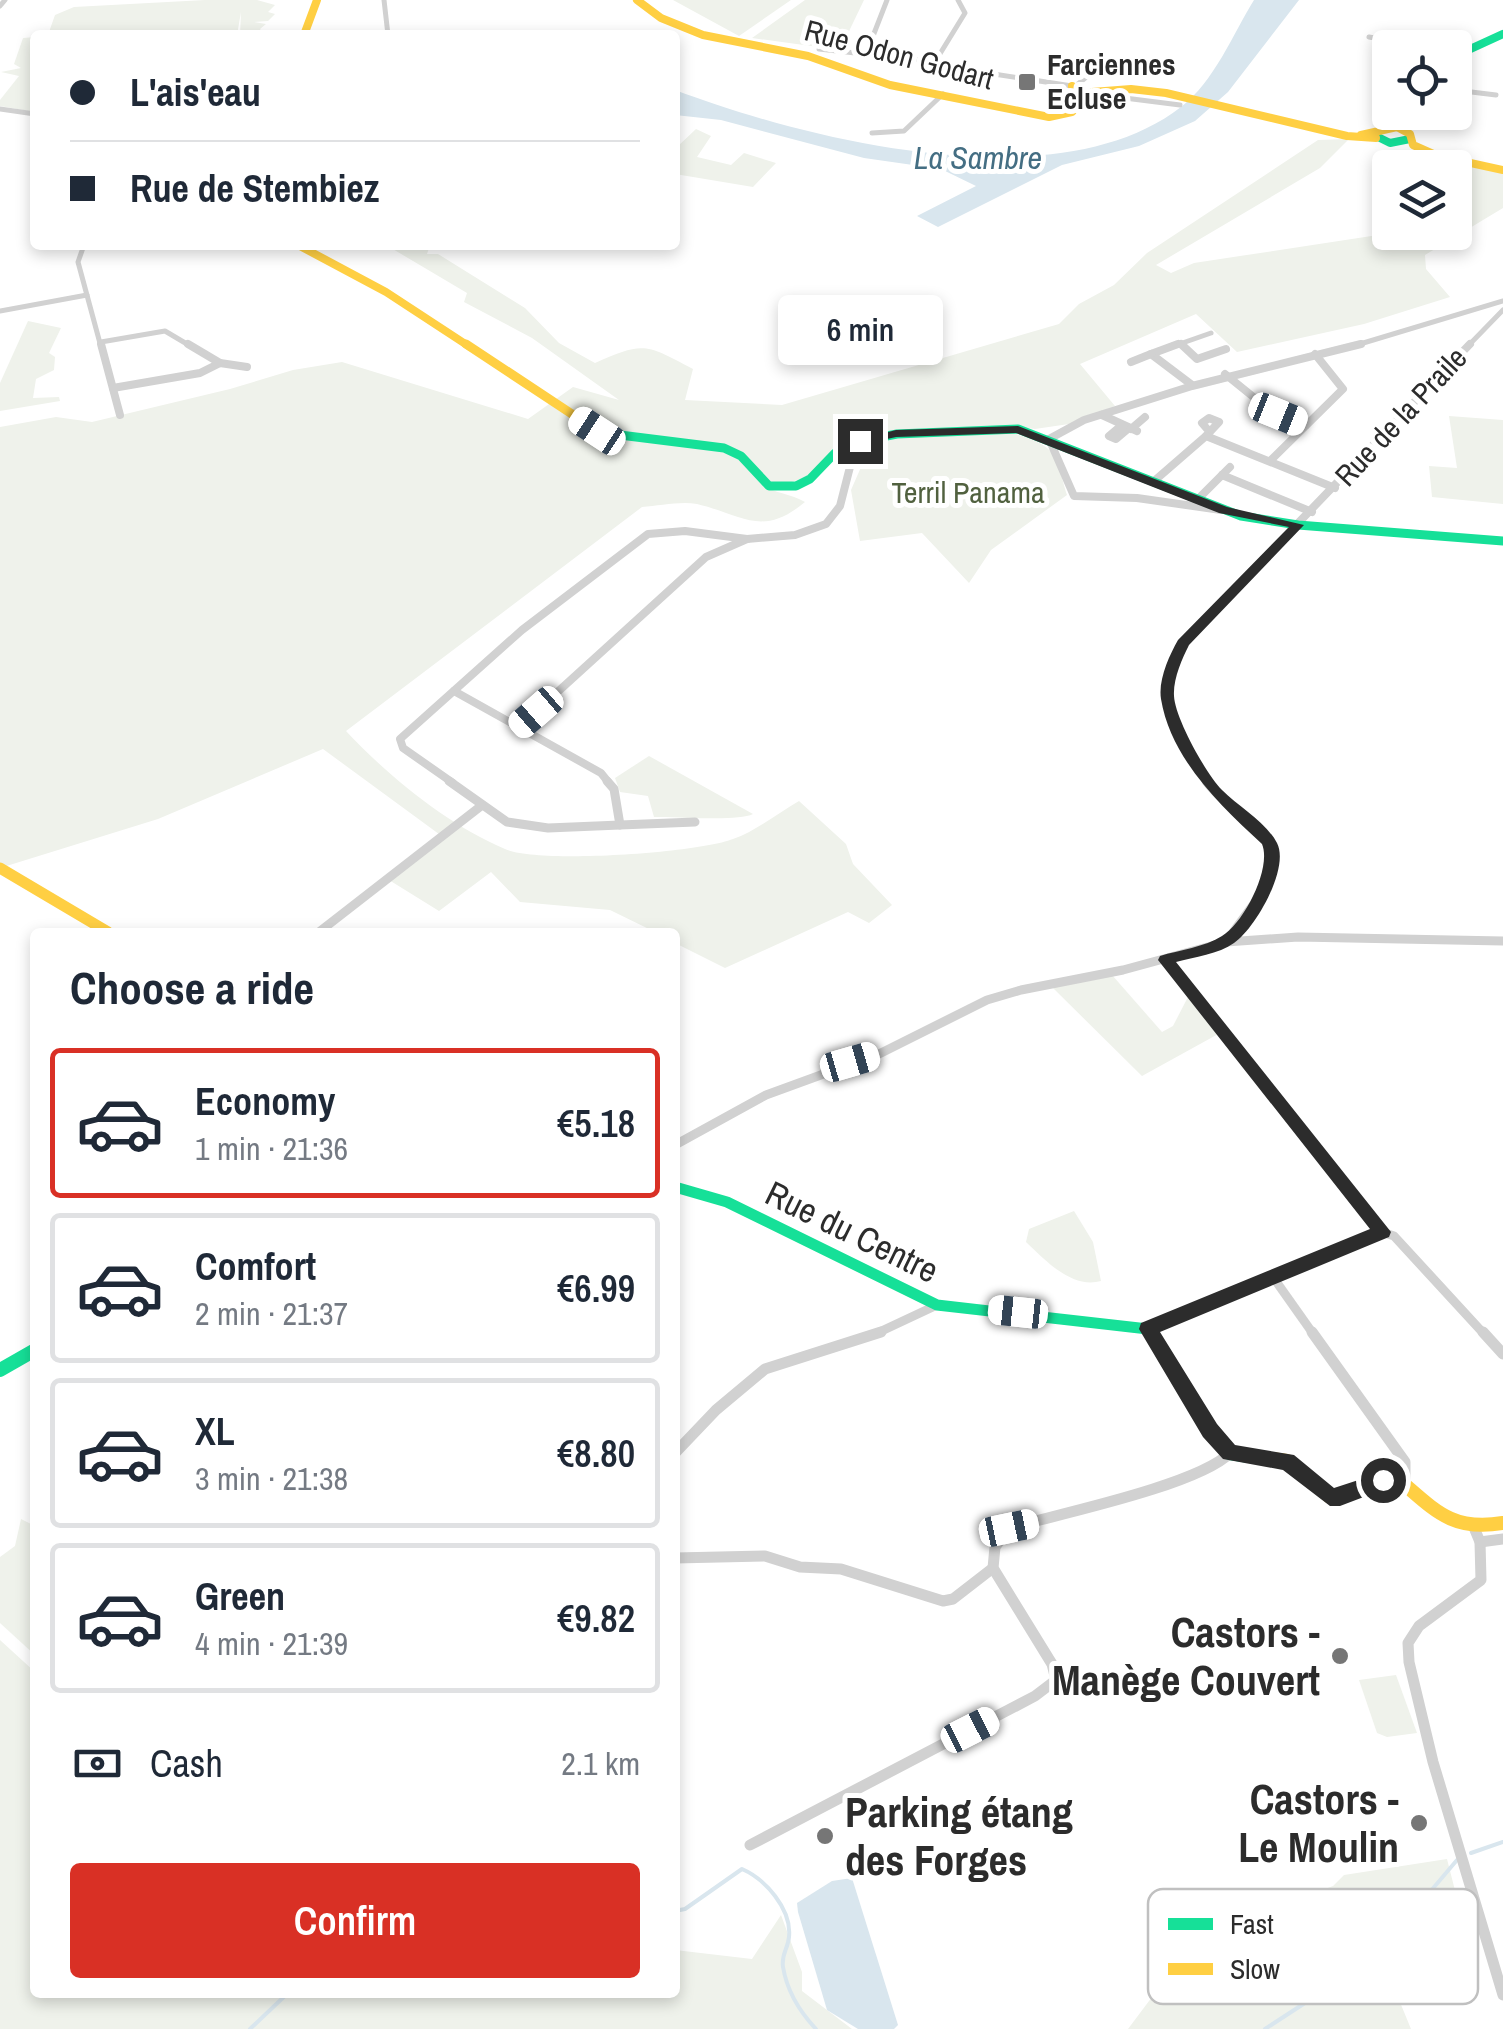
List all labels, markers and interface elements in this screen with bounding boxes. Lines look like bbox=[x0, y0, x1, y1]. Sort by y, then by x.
street label: Rue Odon Godart bbox=[800, 10, 998, 99]
map controls bbox=[1372, 30, 1472, 250]
button: locate bbox=[1372, 30, 1472, 130]
place label: Farciennes Ecluse bbox=[1047, 44, 1176, 118]
text: L'ais'eau bbox=[130, 67, 261, 118]
marker: Farciennes Ecluse bbox=[1016, 71, 1038, 93]
water label: La Sambre bbox=[914, 136, 1042, 179]
button: layers bbox=[1372, 150, 1472, 250]
text: Rue de Stembiez bbox=[130, 163, 379, 214]
callout: 6 min bbox=[778, 296, 942, 366]
text: 6 min bbox=[827, 308, 894, 351]
street label: Rue de la Praile bbox=[1325, 338, 1475, 494]
car bbox=[1245, 389, 1311, 439]
car bbox=[564, 402, 630, 460]
route end bbox=[838, 419, 883, 464]
park label: Terril Panama bbox=[891, 472, 1045, 512]
car bbox=[504, 681, 568, 743]
text: Choose a ride bbox=[70, 957, 314, 1018]
car bbox=[817, 1039, 883, 1085]
text: Economy bbox=[195, 1076, 335, 1127]
icon: car bbox=[75, 1078, 165, 1168]
text: €5.18 bbox=[557, 1098, 635, 1149]
text: 1 min · 21:36 bbox=[195, 1127, 348, 1170]
street label: Rue du Centre bbox=[758, 1170, 946, 1294]
text: Comfort bbox=[195, 1241, 316, 1292]
icon: car bbox=[75, 1243, 165, 1333]
text: €6.99 bbox=[557, 1263, 635, 1314]
text: 2 min · 21:37 bbox=[195, 1292, 348, 1335]
car bbox=[987, 1294, 1049, 1330]
text: XL bbox=[195, 1406, 235, 1457]
icon: car bbox=[75, 1408, 165, 1498]
text: €8.80 bbox=[557, 1428, 635, 1479]
text: 3 min · 21:38 bbox=[195, 1457, 348, 1500]
route start bbox=[1361, 1458, 1406, 1503]
car bbox=[977, 1507, 1041, 1549]
text: Green bbox=[195, 1571, 285, 1622]
icon: car bbox=[75, 1573, 165, 1663]
text: €9.82 bbox=[557, 1593, 635, 1644]
place label: Castors - Manège Couvert bbox=[1052, 1604, 1320, 1708]
text: 4 min · 21:39 bbox=[195, 1622, 348, 1665]
marker: Castors - Manège Couvert bbox=[1329, 1645, 1351, 1667]
car bbox=[936, 1703, 1004, 1757]
icon: cash bbox=[70, 1736, 125, 1791]
text: Cash bbox=[150, 1738, 223, 1789]
text: 2.1 km bbox=[561, 1742, 640, 1785]
place label: Castors - Le Moulin bbox=[1238, 1771, 1399, 1875]
place label: Parking étang des Forges bbox=[845, 1784, 1073, 1888]
marker: Castors - Le Moulin bbox=[1408, 1812, 1430, 1834]
marker: Parking étang des Forges bbox=[814, 1825, 836, 1847]
button: Confirm bbox=[70, 1863, 640, 1978]
legend bbox=[1148, 1889, 1478, 2004]
text: Fast bbox=[1230, 1905, 1274, 1943]
text: Slow bbox=[1230, 1950, 1280, 1988]

